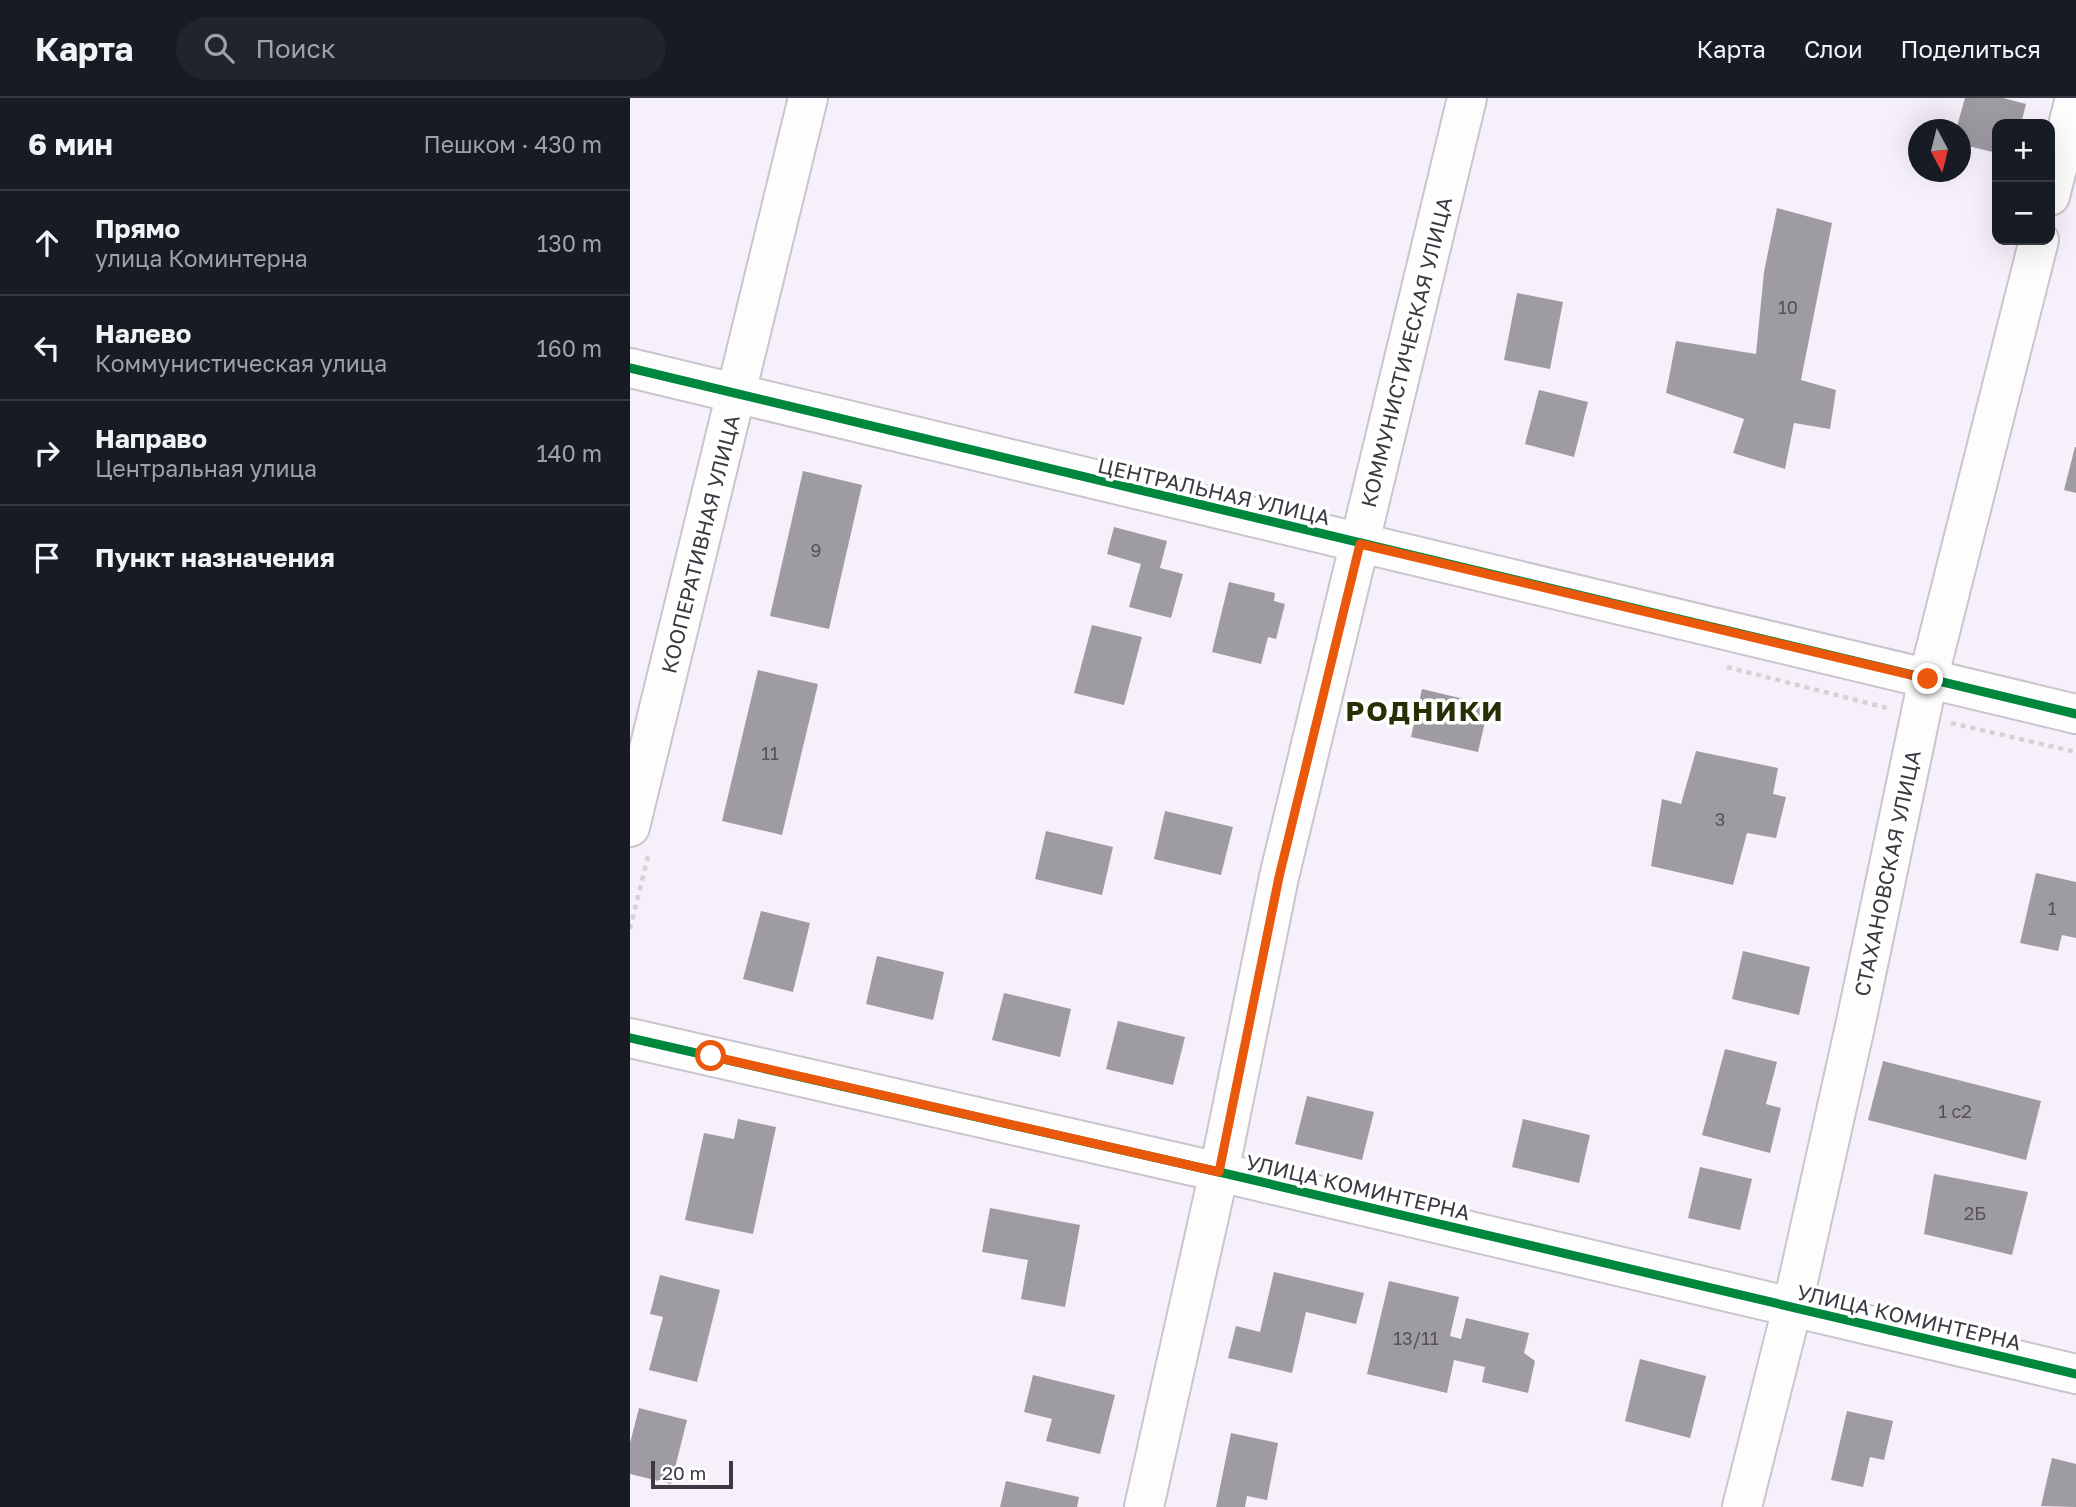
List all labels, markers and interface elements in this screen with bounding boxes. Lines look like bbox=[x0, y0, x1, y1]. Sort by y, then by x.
search box bbox=[176, 17, 666, 80]
text: Карта bbox=[35, 29, 134, 68]
icon: search bbox=[200, 29, 238, 67]
text: Поиск bbox=[256, 33, 336, 64]
text: Карта bbox=[1696, 34, 1766, 63]
text: Слои bbox=[1804, 34, 1863, 63]
text: Поделиться bbox=[1901, 34, 2041, 63]
north arrow bbox=[1908, 119, 1971, 182]
map controls bbox=[1992, 119, 2055, 245]
button: + bbox=[1992, 119, 2055, 182]
text: 6 мин bbox=[28, 126, 113, 162]
text: Пешком · 430 m bbox=[423, 130, 602, 158]
button: − bbox=[1992, 182, 2055, 245]
street label: КОММУНИСТИЧЕСКАЯ УЛИЦА bbox=[1355, 194, 1457, 510]
text: Прямо bbox=[95, 213, 180, 244]
icon: ahead bbox=[28, 224, 66, 262]
text: 130 m bbox=[537, 229, 602, 257]
text: улица Коминтерна bbox=[95, 244, 308, 272]
house number: 10 bbox=[1778, 296, 1798, 318]
text: Налево bbox=[95, 318, 191, 349]
icon: left bbox=[28, 329, 66, 367]
text: 160 m bbox=[537, 334, 602, 362]
text: Коммунистическая улица bbox=[95, 349, 387, 377]
street label: КООПЕРАТИВНАЯ УЛИЦА bbox=[655, 412, 745, 676]
text: Направо bbox=[95, 423, 207, 454]
icon: right bbox=[28, 434, 66, 472]
text: 140 m bbox=[536, 439, 602, 467]
street label: ЦЕНТРАЛЬНАЯ УЛИЦА bbox=[1095, 452, 1333, 530]
text: Центральная улица bbox=[95, 454, 317, 482]
icon: arrive bbox=[28, 539, 66, 577]
house number: 9 bbox=[811, 539, 821, 561]
text: Пункт назначения bbox=[95, 542, 335, 573]
route end bbox=[1912, 663, 1943, 694]
district label: РОДНИКИ bbox=[1345, 694, 1505, 727]
house number: 11 bbox=[761, 742, 779, 764]
street label: СТАХАНОВСКАЯ УЛИЦА bbox=[1848, 748, 1926, 998]
house number: 3 bbox=[1715, 808, 1725, 830]
house number: 1 bbox=[2048, 897, 2057, 919]
route start bbox=[695, 1040, 726, 1071]
house number: 1 с2 bbox=[1938, 1100, 1972, 1122]
street label: УЛИЦА КОМИНТЕРНА bbox=[1243, 1149, 1473, 1225]
house number: 2Б bbox=[1964, 1202, 1986, 1224]
street label: УЛИЦА КОМИНТЕРНА bbox=[1794, 1279, 2024, 1355]
house number: 13/11 bbox=[1393, 1327, 1439, 1349]
scale bar bbox=[651, 1458, 733, 1490]
text: 20 m bbox=[662, 1461, 706, 1484]

